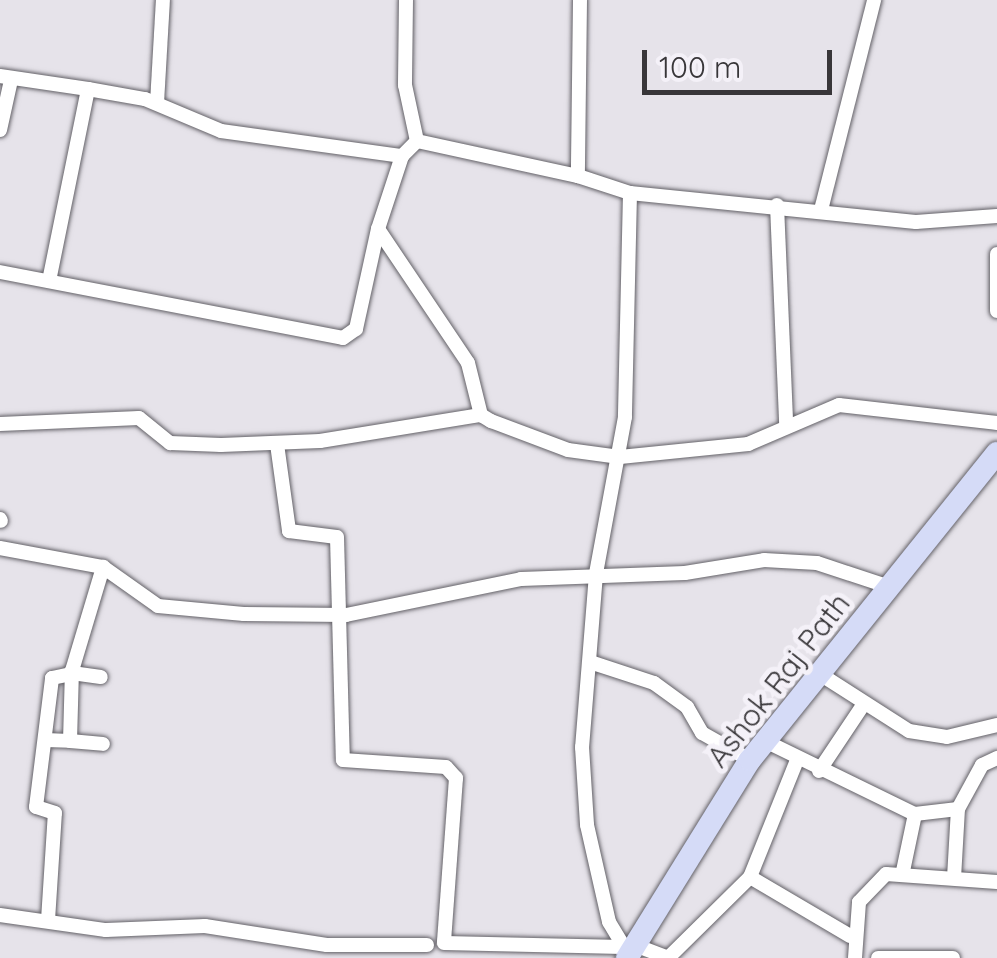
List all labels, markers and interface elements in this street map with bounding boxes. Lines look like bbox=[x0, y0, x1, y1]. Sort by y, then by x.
scale bar bbox=[647, 30, 837, 92]
text: 100 m bbox=[659, 48, 741, 86]
street label: Ashok Raj Path bbox=[699, 586, 857, 774]

